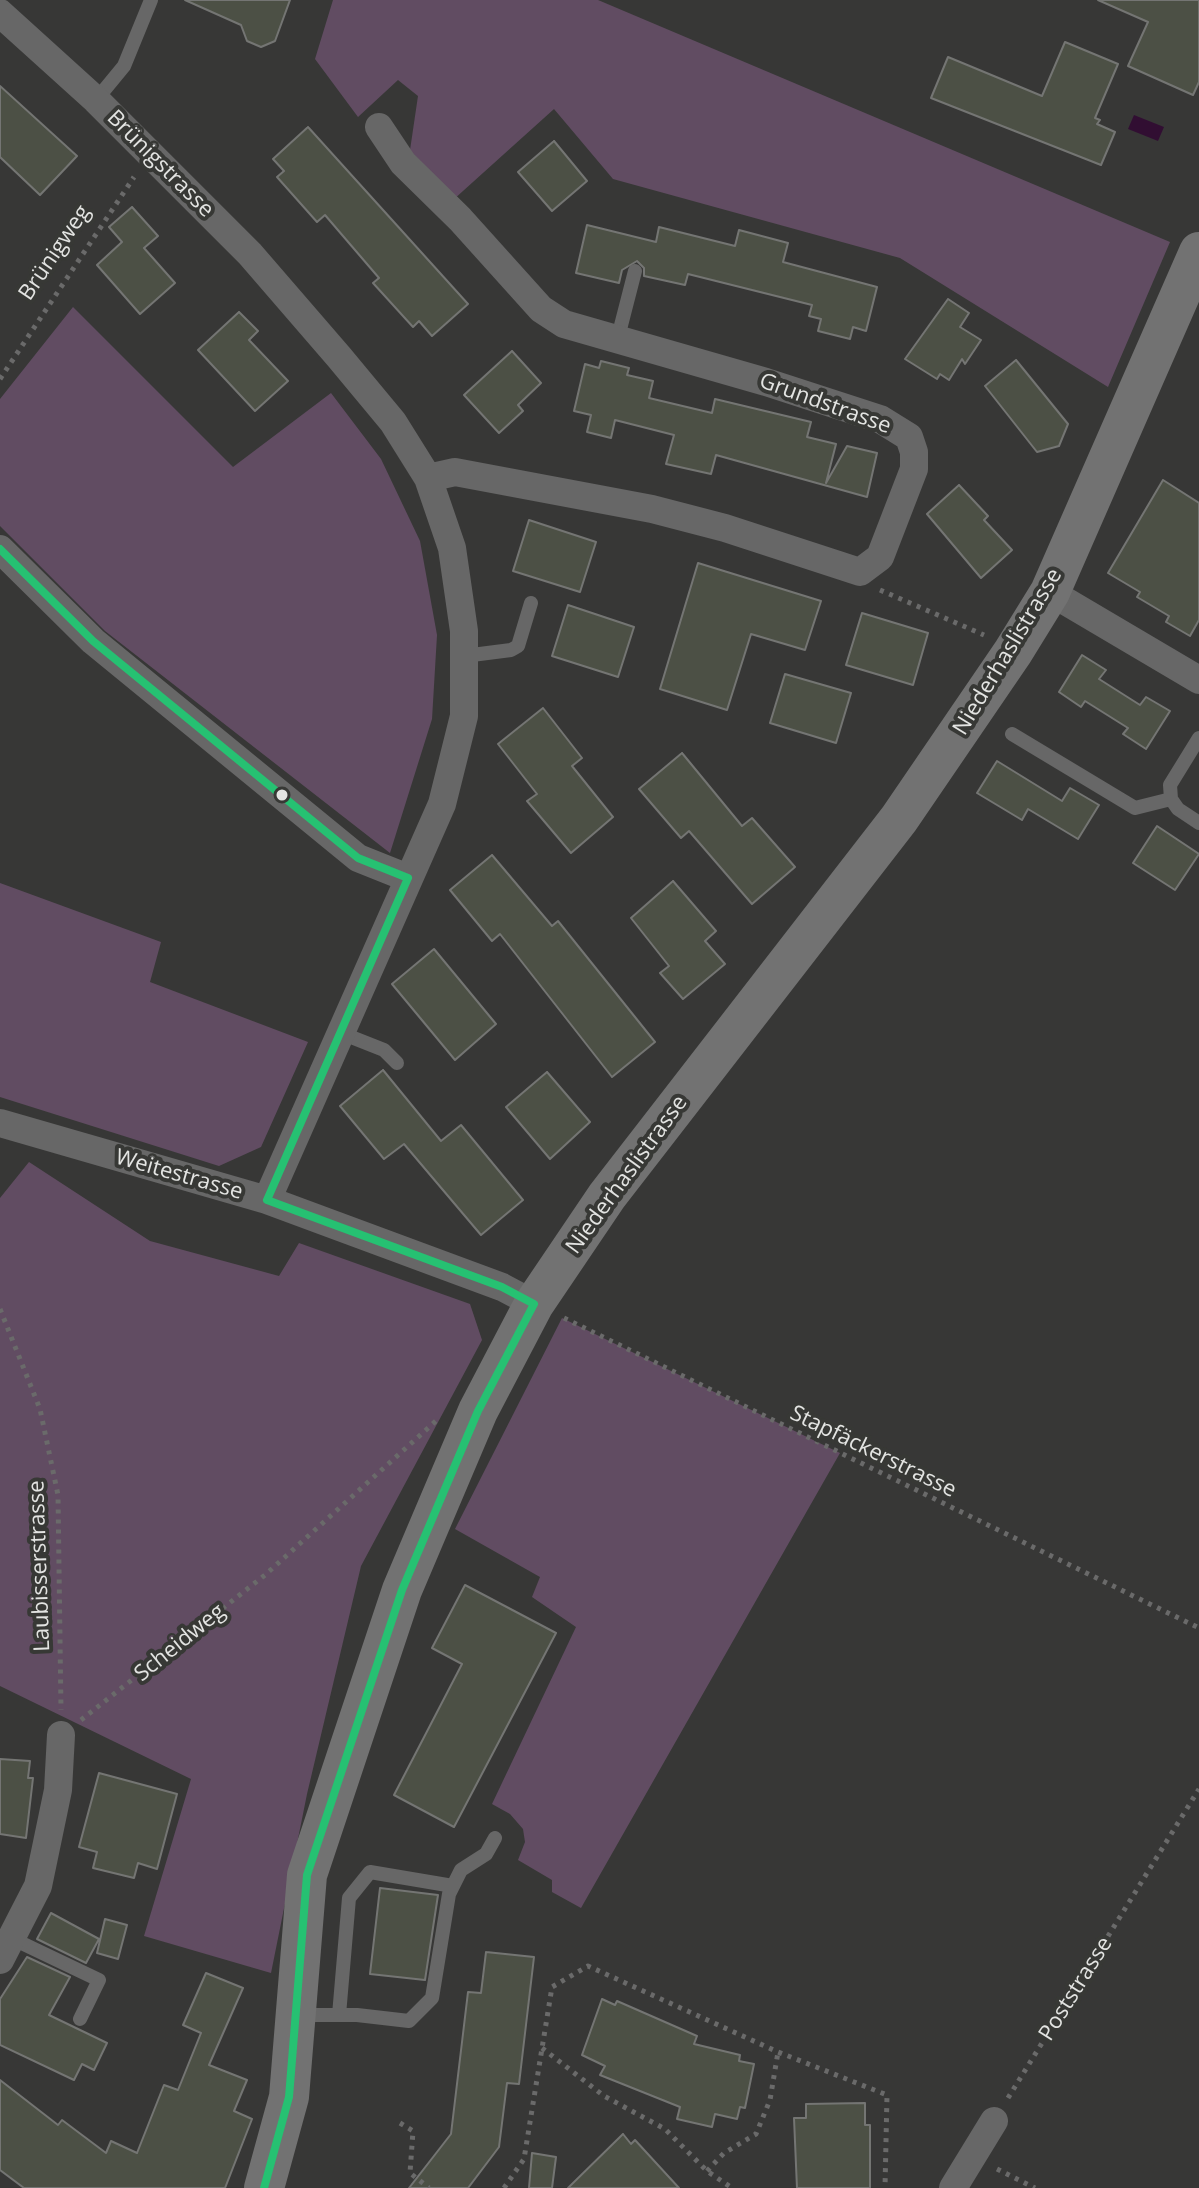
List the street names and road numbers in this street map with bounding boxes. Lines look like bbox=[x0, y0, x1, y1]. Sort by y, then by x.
street label: Brünigstrasse bbox=[101, 105, 219, 223]
street label: Brünigweg bbox=[14, 200, 96, 306]
street label: Grundstrasse bbox=[756, 368, 894, 440]
street label: Niederhaslistrasse bbox=[948, 564, 1068, 740]
street label: Niederhaslistrasse bbox=[561, 1091, 693, 1259]
street label: Weitestrasse bbox=[112, 1144, 246, 1206]
street label: Stapfäckerstrasse bbox=[786, 1400, 960, 1504]
street label: Laubisserstrasse bbox=[24, 1480, 56, 1652]
street label: Scheidweg bbox=[129, 1599, 231, 1687]
street label: Poststrasse bbox=[1034, 1932, 1118, 2046]

